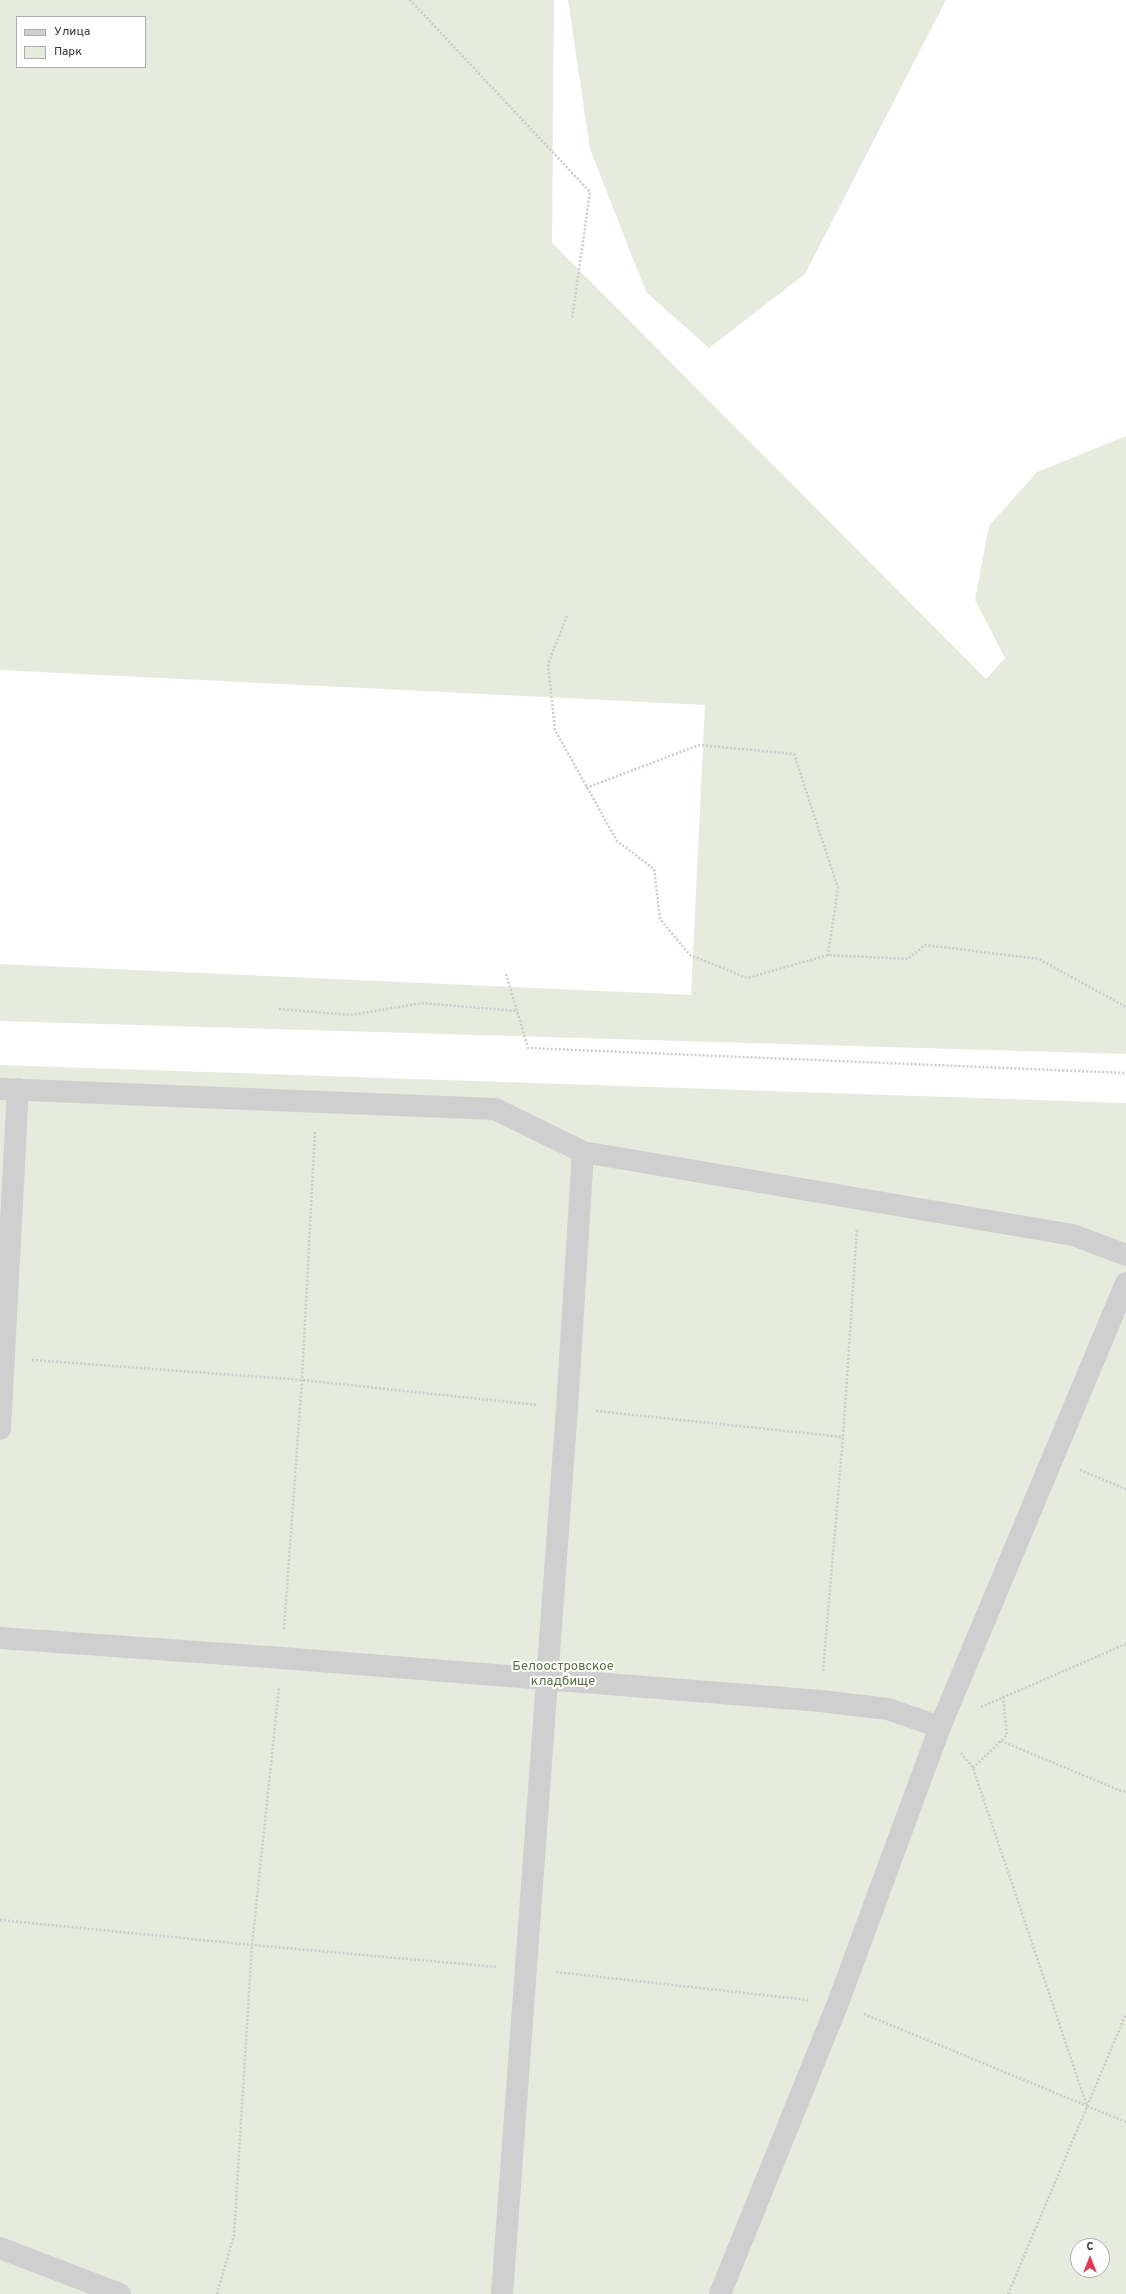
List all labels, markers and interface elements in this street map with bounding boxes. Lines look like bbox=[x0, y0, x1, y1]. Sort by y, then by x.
legend bbox=[16, 16, 146, 68]
text: Улица bbox=[54, 24, 90, 40]
text: Парк bbox=[54, 44, 82, 60]
park label: Белоостровское кладбище bbox=[512, 1659, 614, 1690]
north arrow bbox=[1070, 2238, 1110, 2278]
text: С bbox=[1086, 2240, 1094, 2254]

